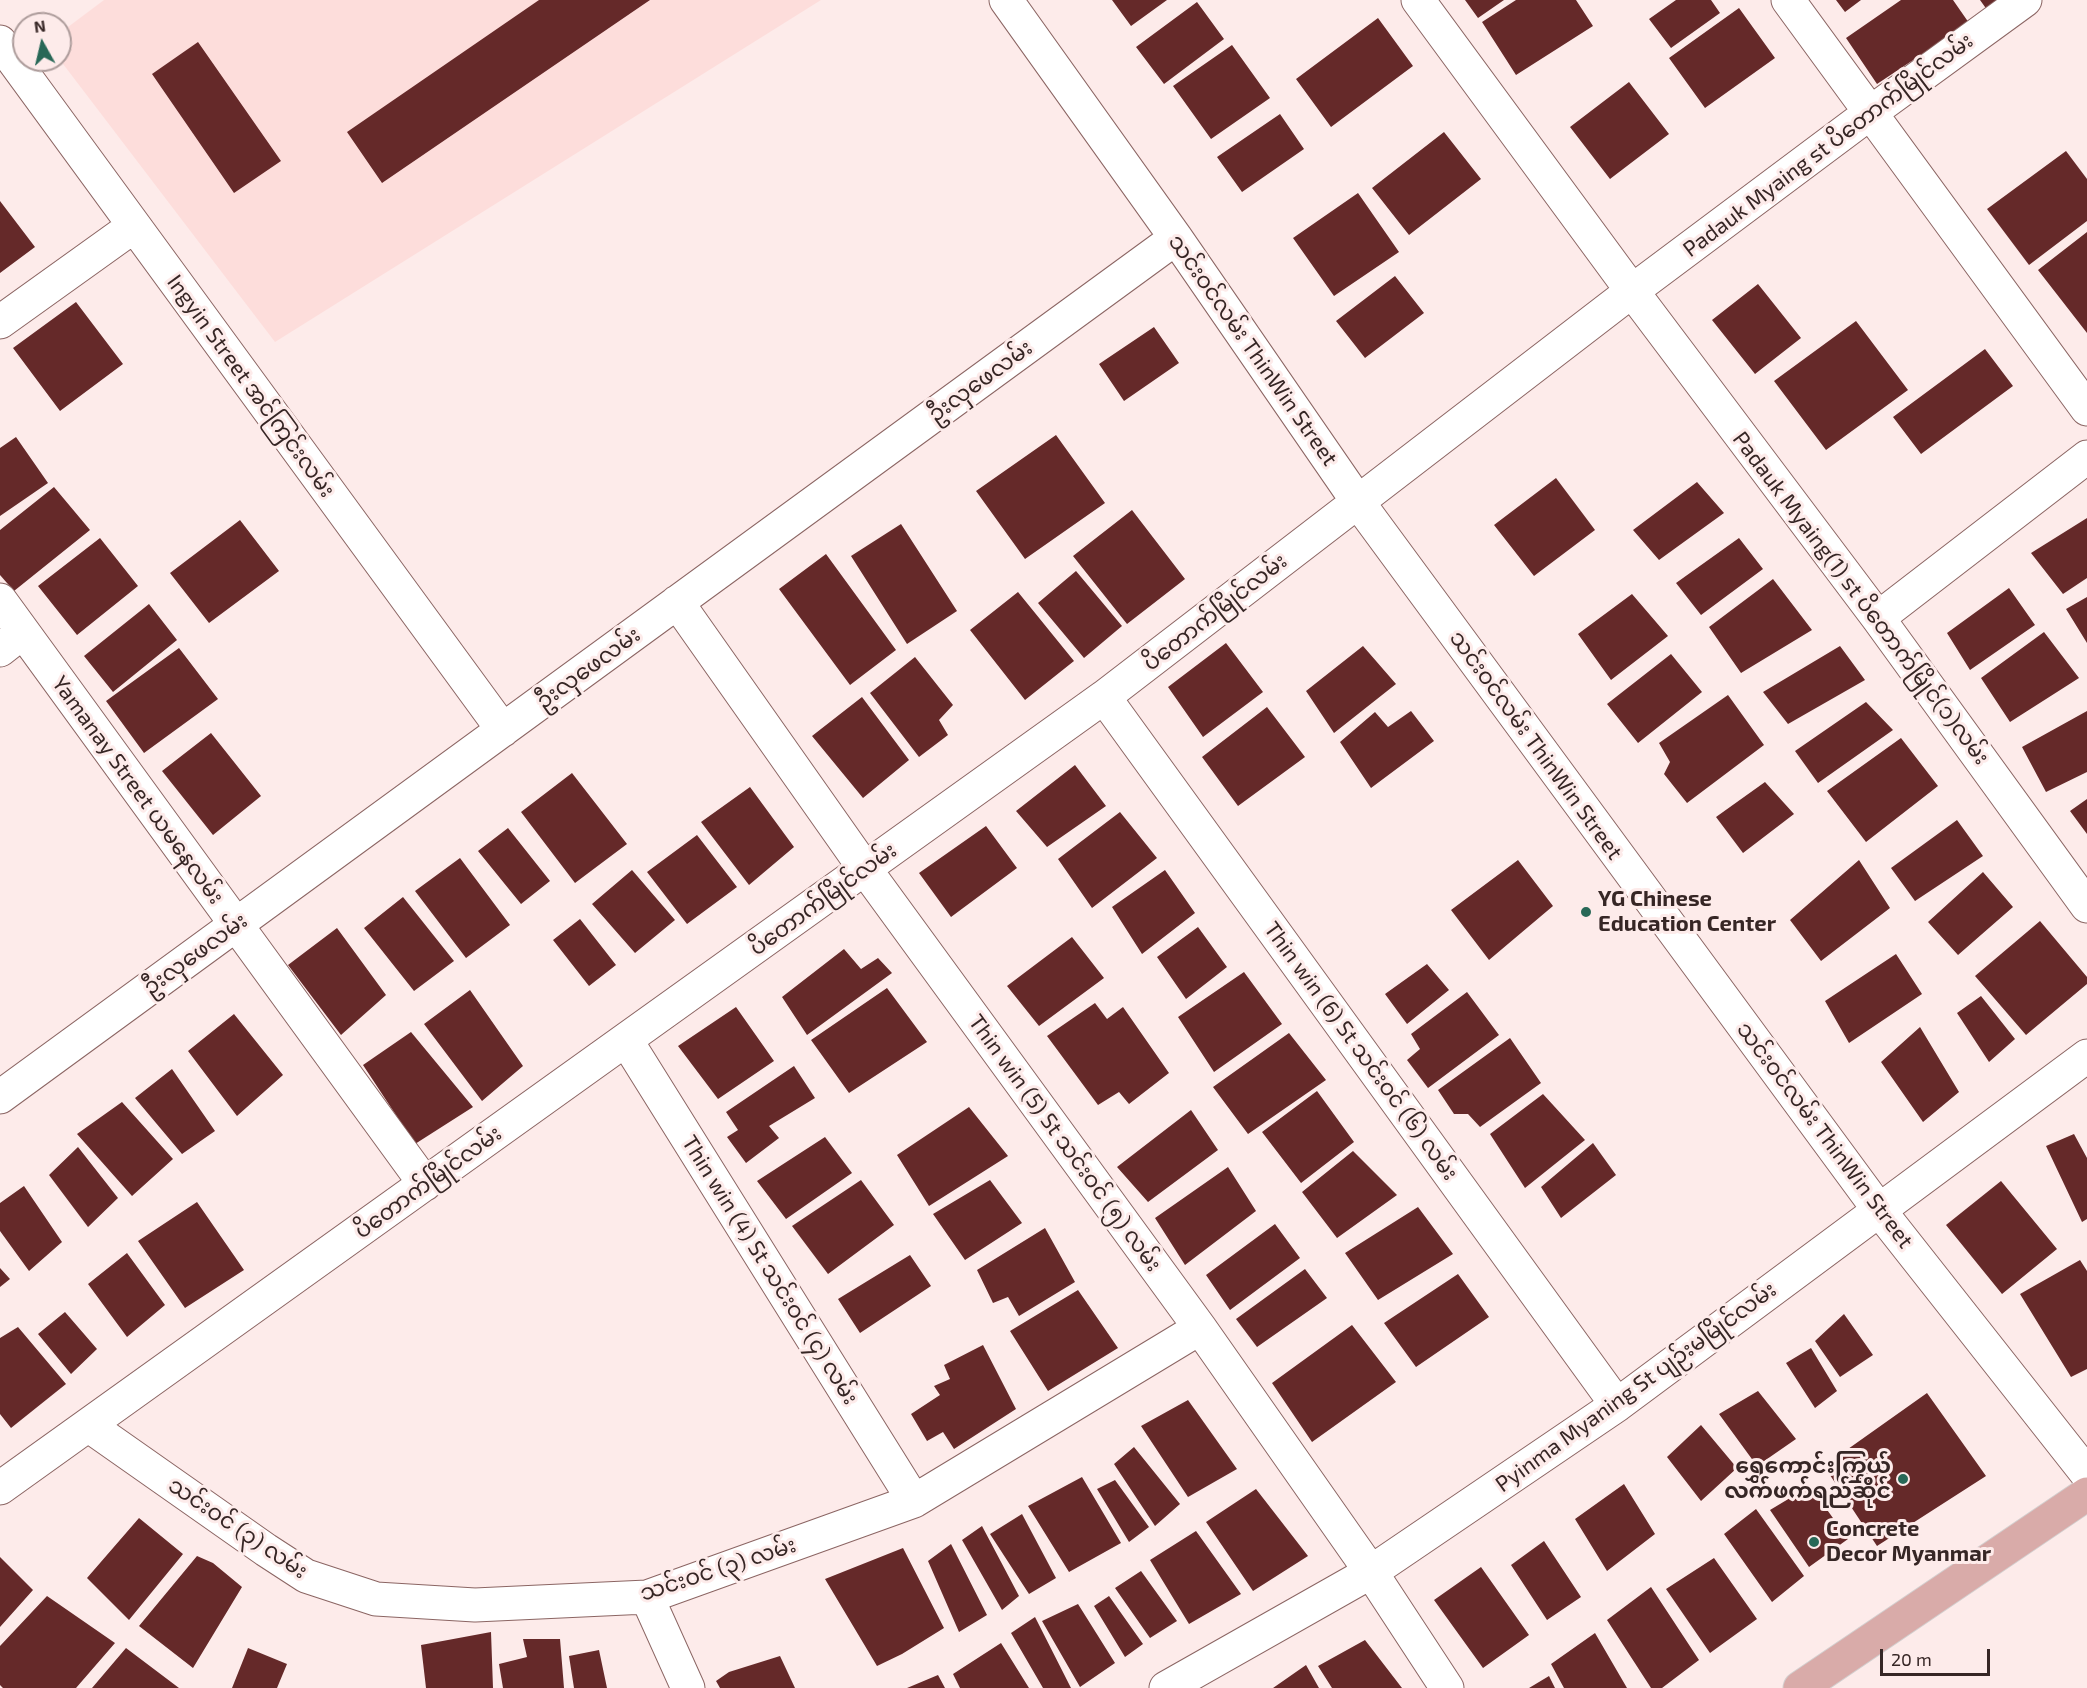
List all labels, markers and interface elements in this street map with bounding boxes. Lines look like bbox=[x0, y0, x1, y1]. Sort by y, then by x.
north arrow bbox=[12, 12, 72, 72]
text: N bbox=[33, 15, 47, 36]
street label: Padauk Myaing st ပိတောက်မြိုင်လမ်း bbox=[1678, 27, 1978, 263]
street label: သင်းဝင်လမ်း ThinWin Street bbox=[1163, 229, 1343, 471]
street label: Ingyin Street အင်ကြင်းလမ်း bbox=[161, 270, 341, 502]
street label: ဦးလှဖေလမ်း bbox=[923, 334, 1037, 428]
street label: Padauk Myaing(1) st ပိတောက်မြိုင်(၁)လမ်း bbox=[1727, 426, 1995, 770]
street label: ပိတောက်မြိုင်လမ်း bbox=[1138, 548, 1292, 676]
street label: ဦးလှဖေလမ်း bbox=[531, 621, 645, 715]
street label: သင်းဝင်လမ်း ThinWin Street bbox=[1444, 625, 1628, 865]
street label: Yamanay Street ယမနေလမ်း bbox=[46, 671, 230, 909]
street label: ပိတောက်မြိုင်လမ်း bbox=[744, 837, 902, 961]
place label: YG Chinese Education Center bbox=[1598, 886, 1776, 938]
marker: YG Chinese Education Center bbox=[1579, 905, 1593, 919]
street label: ဦးလှဖေလမ်း bbox=[138, 907, 252, 1001]
street label: Thin win (6) St သင်းဝင် (၆) လမ်း bbox=[1258, 917, 1464, 1185]
street label: Thin win (5) St သင်းဝင် (၅) လမ်း bbox=[963, 1009, 1167, 1277]
street label: သင်းဝင်လမ်း ThinWin Street bbox=[1731, 1017, 1919, 1253]
street label: ပိတောက်မြိုင်လမ်း bbox=[349, 1120, 507, 1244]
street label: Thin win (4) St သင်းဝင် (၄) လမ်း bbox=[676, 1131, 864, 1409]
street label: Pyinma Myaning St ပျဉ်းမမြိုင်လမ်း bbox=[1491, 1276, 1781, 1498]
place label: ရွှေကောင်းကြွယ် လက်ဖက်ရည်ဆိုင် bbox=[1724, 1453, 1891, 1504]
street label: သင်းဝင် (၃) လမ်း bbox=[163, 1472, 313, 1584]
marker: ရွှေကောင်းကြွယ် လက်ဖက်ရည်ဆိုင် bbox=[1896, 1472, 1910, 1486]
place label: Concrete Decor Myanmar bbox=[1826, 1516, 1991, 1568]
street label: သင်းဝင် (၃) လမ်း bbox=[637, 1531, 799, 1607]
marker: Concrete Decor Myanmar bbox=[1807, 1535, 1821, 1549]
scale bar bbox=[1883, 1637, 1992, 1675]
text: 20 m bbox=[1891, 1648, 1932, 1670]

